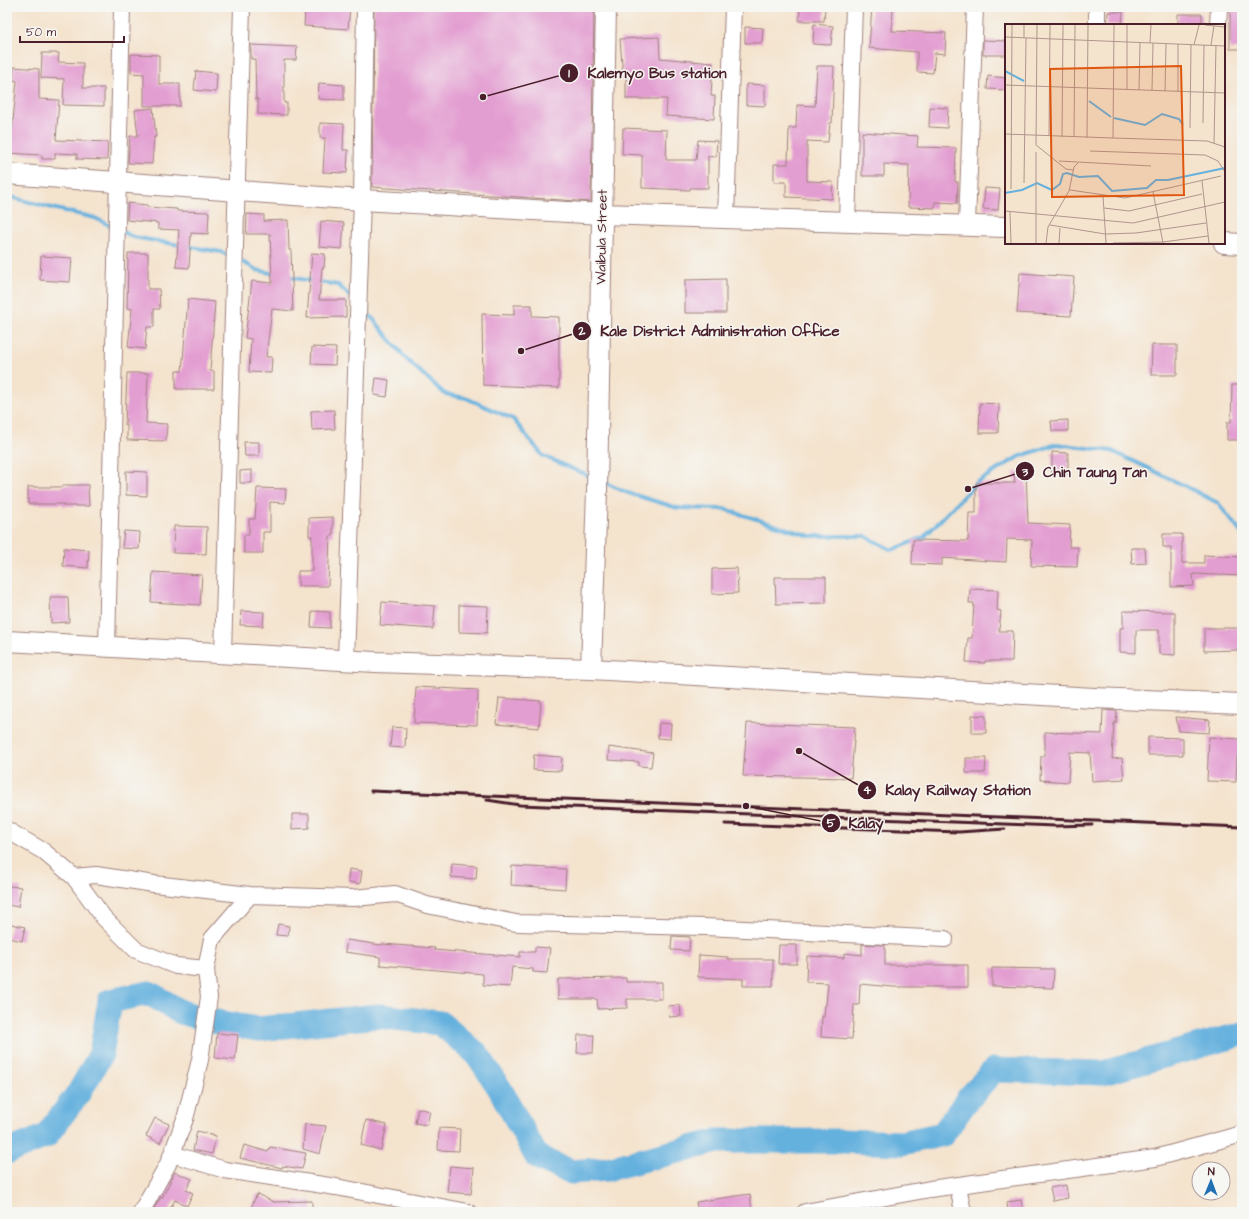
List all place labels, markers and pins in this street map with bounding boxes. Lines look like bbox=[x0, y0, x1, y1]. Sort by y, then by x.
callout: Kalemyo Bus station bbox=[559, 60, 734, 87]
callout: Kale District Administration Office bbox=[572, 317, 847, 344]
callout: Chin Taung Tan bbox=[1015, 458, 1155, 485]
callout: Kalay Railway Station bbox=[857, 776, 1039, 803]
callout: Kalay bbox=[821, 809, 892, 836]

